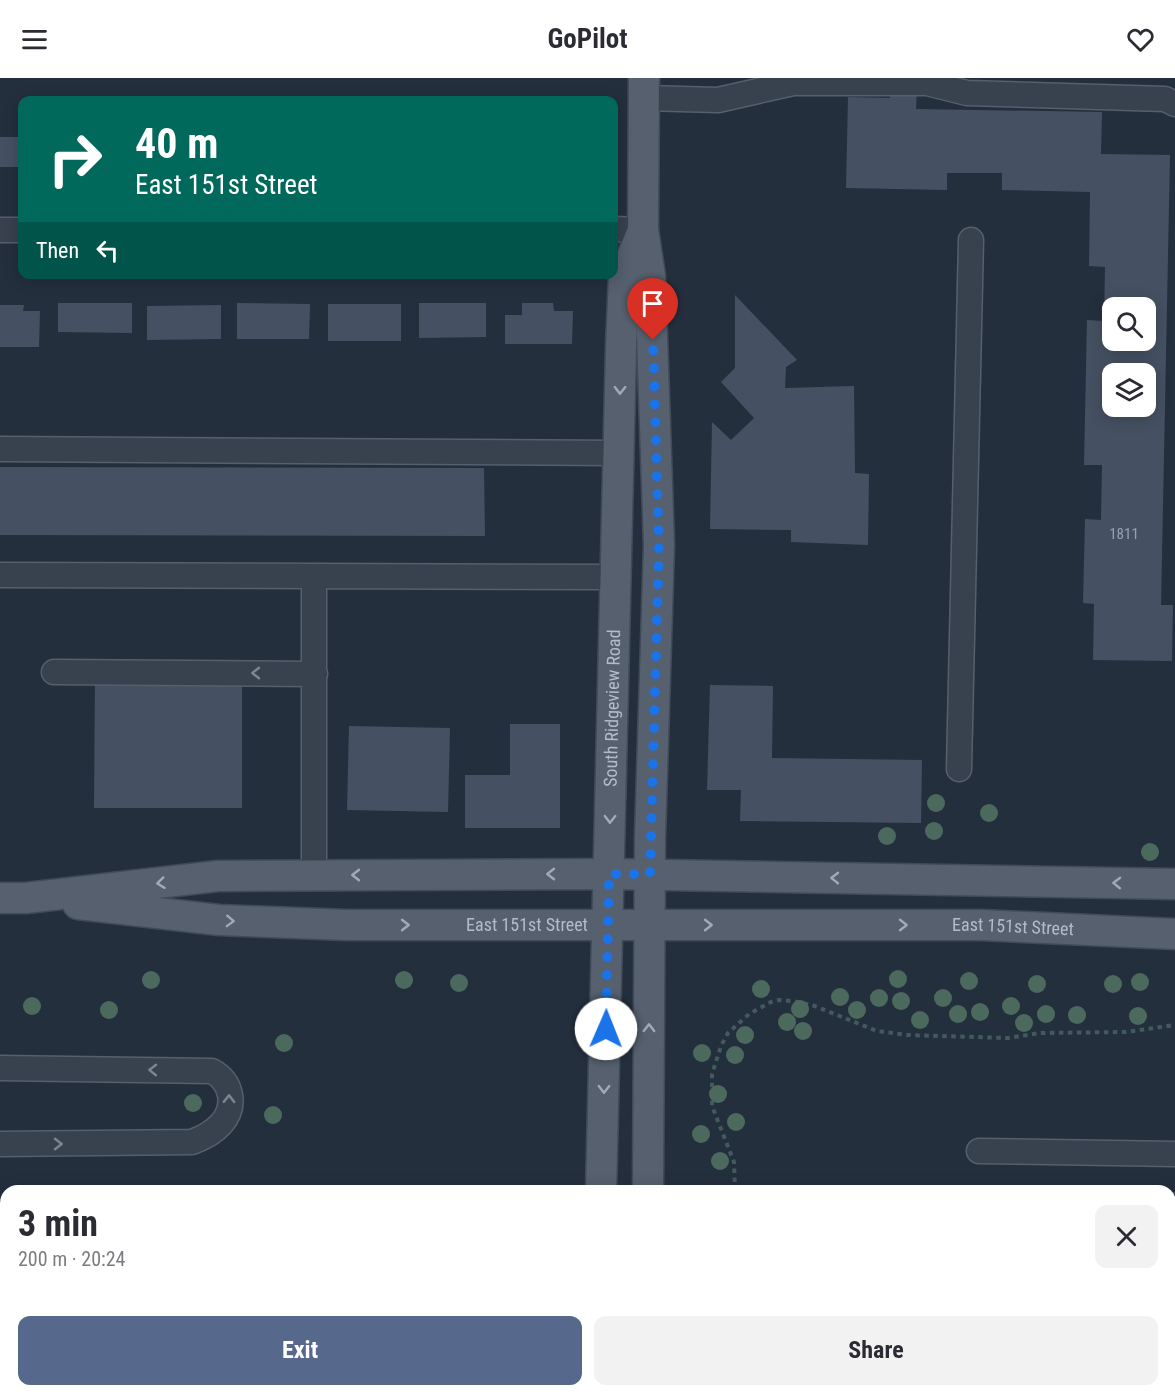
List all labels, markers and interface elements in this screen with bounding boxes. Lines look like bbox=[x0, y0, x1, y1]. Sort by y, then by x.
icon: menu bbox=[18, 23, 51, 56]
text: GoPilot bbox=[548, 23, 627, 55]
icon: heart bbox=[1124, 23, 1157, 56]
text: 40 m bbox=[135, 119, 218, 168]
icon: right bbox=[36, 120, 114, 198]
text: East 151st Street bbox=[135, 169, 318, 201]
icon: left bbox=[91, 234, 124, 267]
text: Then bbox=[36, 238, 79, 263]
pin bbox=[627, 278, 678, 340]
icon: arrive bbox=[636, 287, 669, 320]
map controls bbox=[1102, 297, 1156, 417]
button: search bbox=[1102, 297, 1156, 351]
button: layers bbox=[1102, 363, 1156, 417]
one-way arrow bbox=[614, 385, 627, 394]
house number: 1811 bbox=[1109, 525, 1139, 543]
street label: South Ridgeview Road bbox=[600, 629, 624, 787]
one-way arrow bbox=[252, 667, 261, 679]
one-way arrow bbox=[604, 815, 616, 824]
one-way arrow bbox=[546, 868, 555, 880]
one-way arrow bbox=[351, 869, 360, 882]
one-way arrow bbox=[830, 871, 839, 884]
one-way arrow bbox=[157, 876, 166, 889]
one-way arrow bbox=[1112, 877, 1121, 889]
one-way arrow bbox=[225, 914, 234, 927]
street label: East 151st Street bbox=[466, 914, 588, 935]
street label: East 151st Street bbox=[952, 914, 1074, 939]
one-way arrow bbox=[401, 919, 410, 931]
one-way arrow bbox=[704, 919, 713, 931]
one-way arrow bbox=[899, 919, 908, 931]
position arrow bbox=[574, 997, 638, 1061]
one-way arrow bbox=[643, 1023, 656, 1032]
one-way arrow bbox=[149, 1064, 158, 1077]
one-way arrow bbox=[598, 1084, 610, 1093]
one-way arrow bbox=[222, 1095, 235, 1104]
one-way arrow bbox=[54, 1138, 63, 1150]
text: 3 min bbox=[18, 1203, 98, 1245]
button: close bbox=[1095, 1205, 1158, 1268]
text: 200 m · 20:24 bbox=[18, 1247, 125, 1271]
button: Exit bbox=[18, 1316, 582, 1385]
button: Share bbox=[594, 1316, 1158, 1385]

